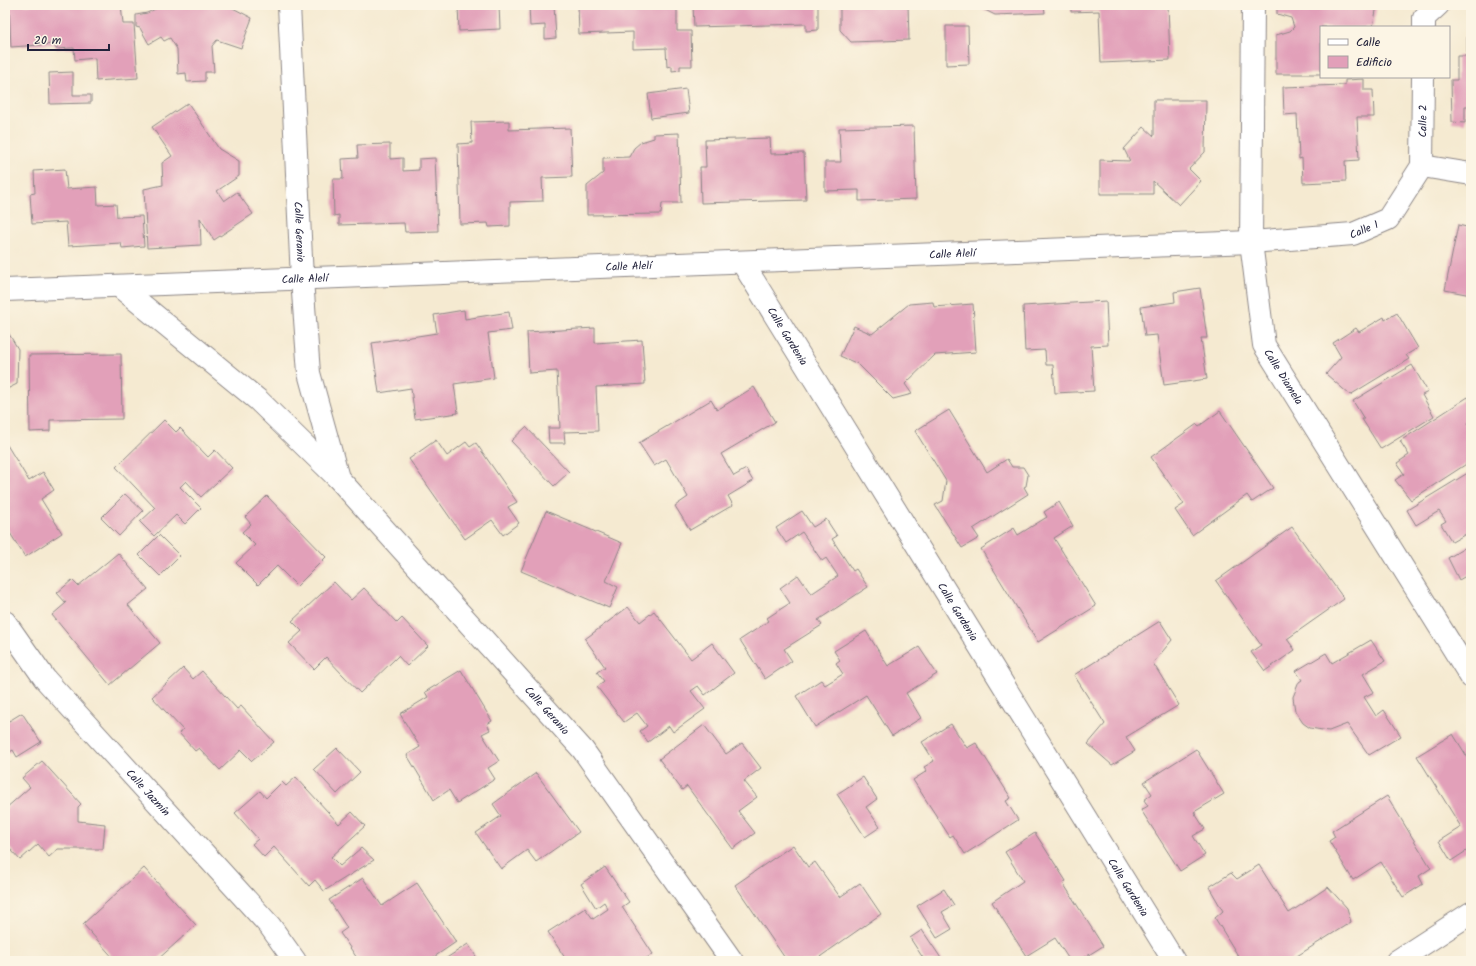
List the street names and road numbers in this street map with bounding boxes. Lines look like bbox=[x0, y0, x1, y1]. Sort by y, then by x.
street label: Calle 2 bbox=[1414, 104, 1433, 138]
street label: Calle Geranio bbox=[288, 201, 309, 262]
street label: Calle 1 bbox=[1347, 216, 1382, 244]
street label: Calle Alelí bbox=[929, 245, 978, 264]
street label: Calle Alelí bbox=[605, 257, 654, 277]
street label: Calle Alelí bbox=[281, 269, 331, 289]
street label: Calle Gardenia bbox=[762, 304, 812, 369]
street label: Calle Diamela bbox=[1259, 346, 1307, 409]
street label: Calle Gardenia bbox=[932, 579, 982, 645]
street label: Calle Geranio bbox=[519, 682, 573, 739]
street label: Calle Jazmín bbox=[121, 765, 174, 821]
street label: Calle Gardenia bbox=[1102, 855, 1153, 921]

